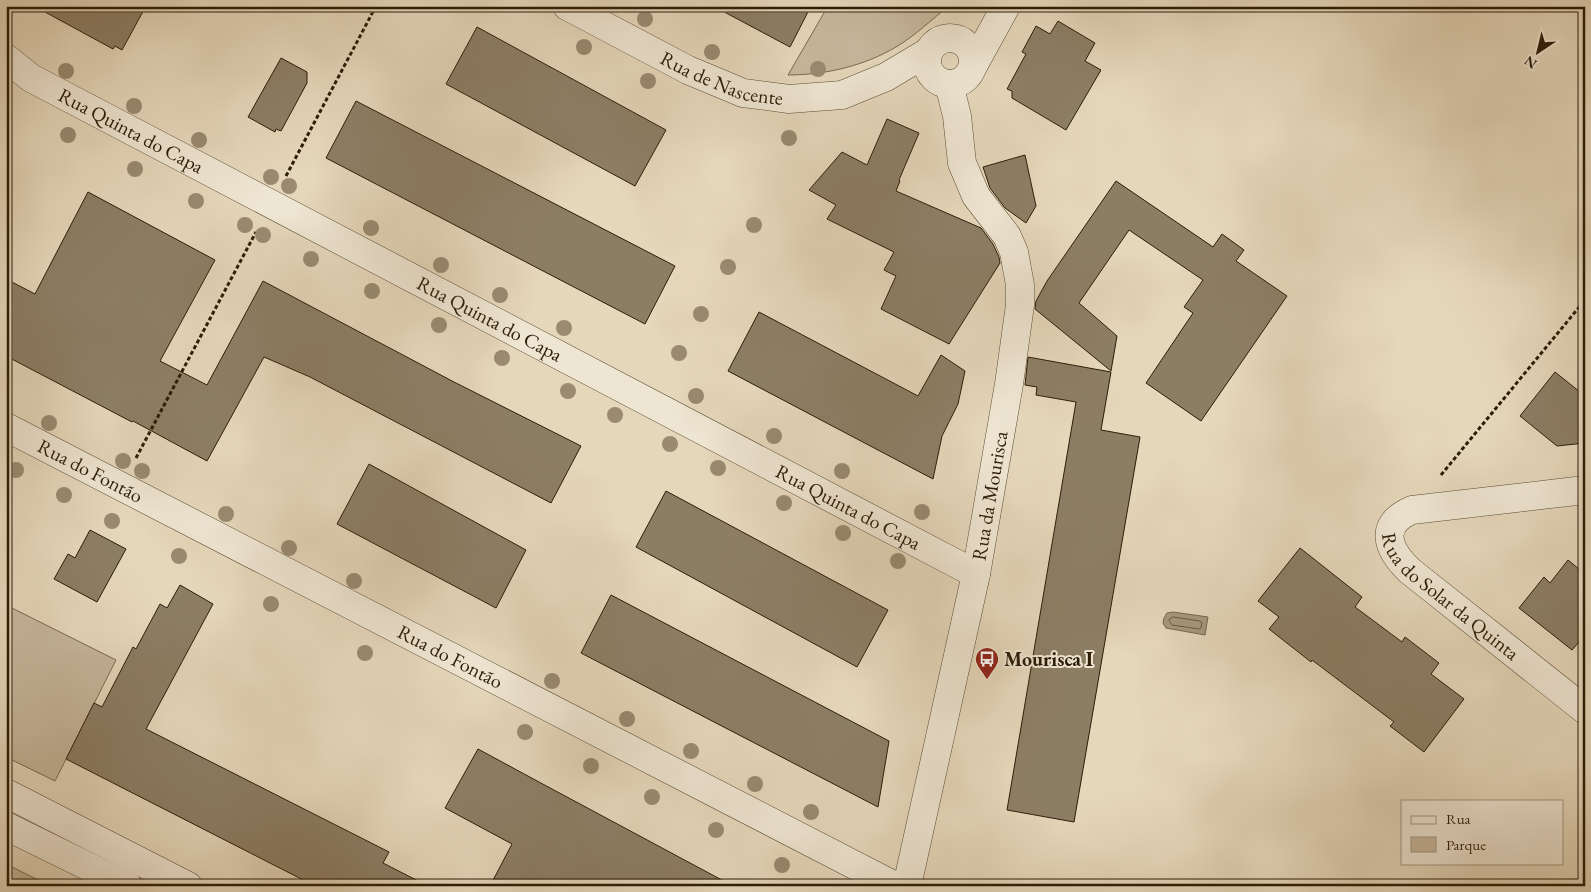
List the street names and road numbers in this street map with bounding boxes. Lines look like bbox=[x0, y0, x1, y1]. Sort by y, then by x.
street label: Rua de Nascente bbox=[656, 45, 785, 111]
street label: Rua Quinta do Capa bbox=[54, 82, 208, 179]
street label: Rua Quinta do Capa bbox=[413, 270, 567, 368]
street label: Rua da Mourisca bbox=[966, 429, 1014, 562]
street label: Rua do Fontão bbox=[33, 433, 148, 509]
street label: Rua Quinta do Capa bbox=[771, 458, 925, 556]
street label: Rua do Solar da Quinta bbox=[1376, 531, 1525, 666]
street label: Rua do Fontão bbox=[393, 618, 507, 694]

